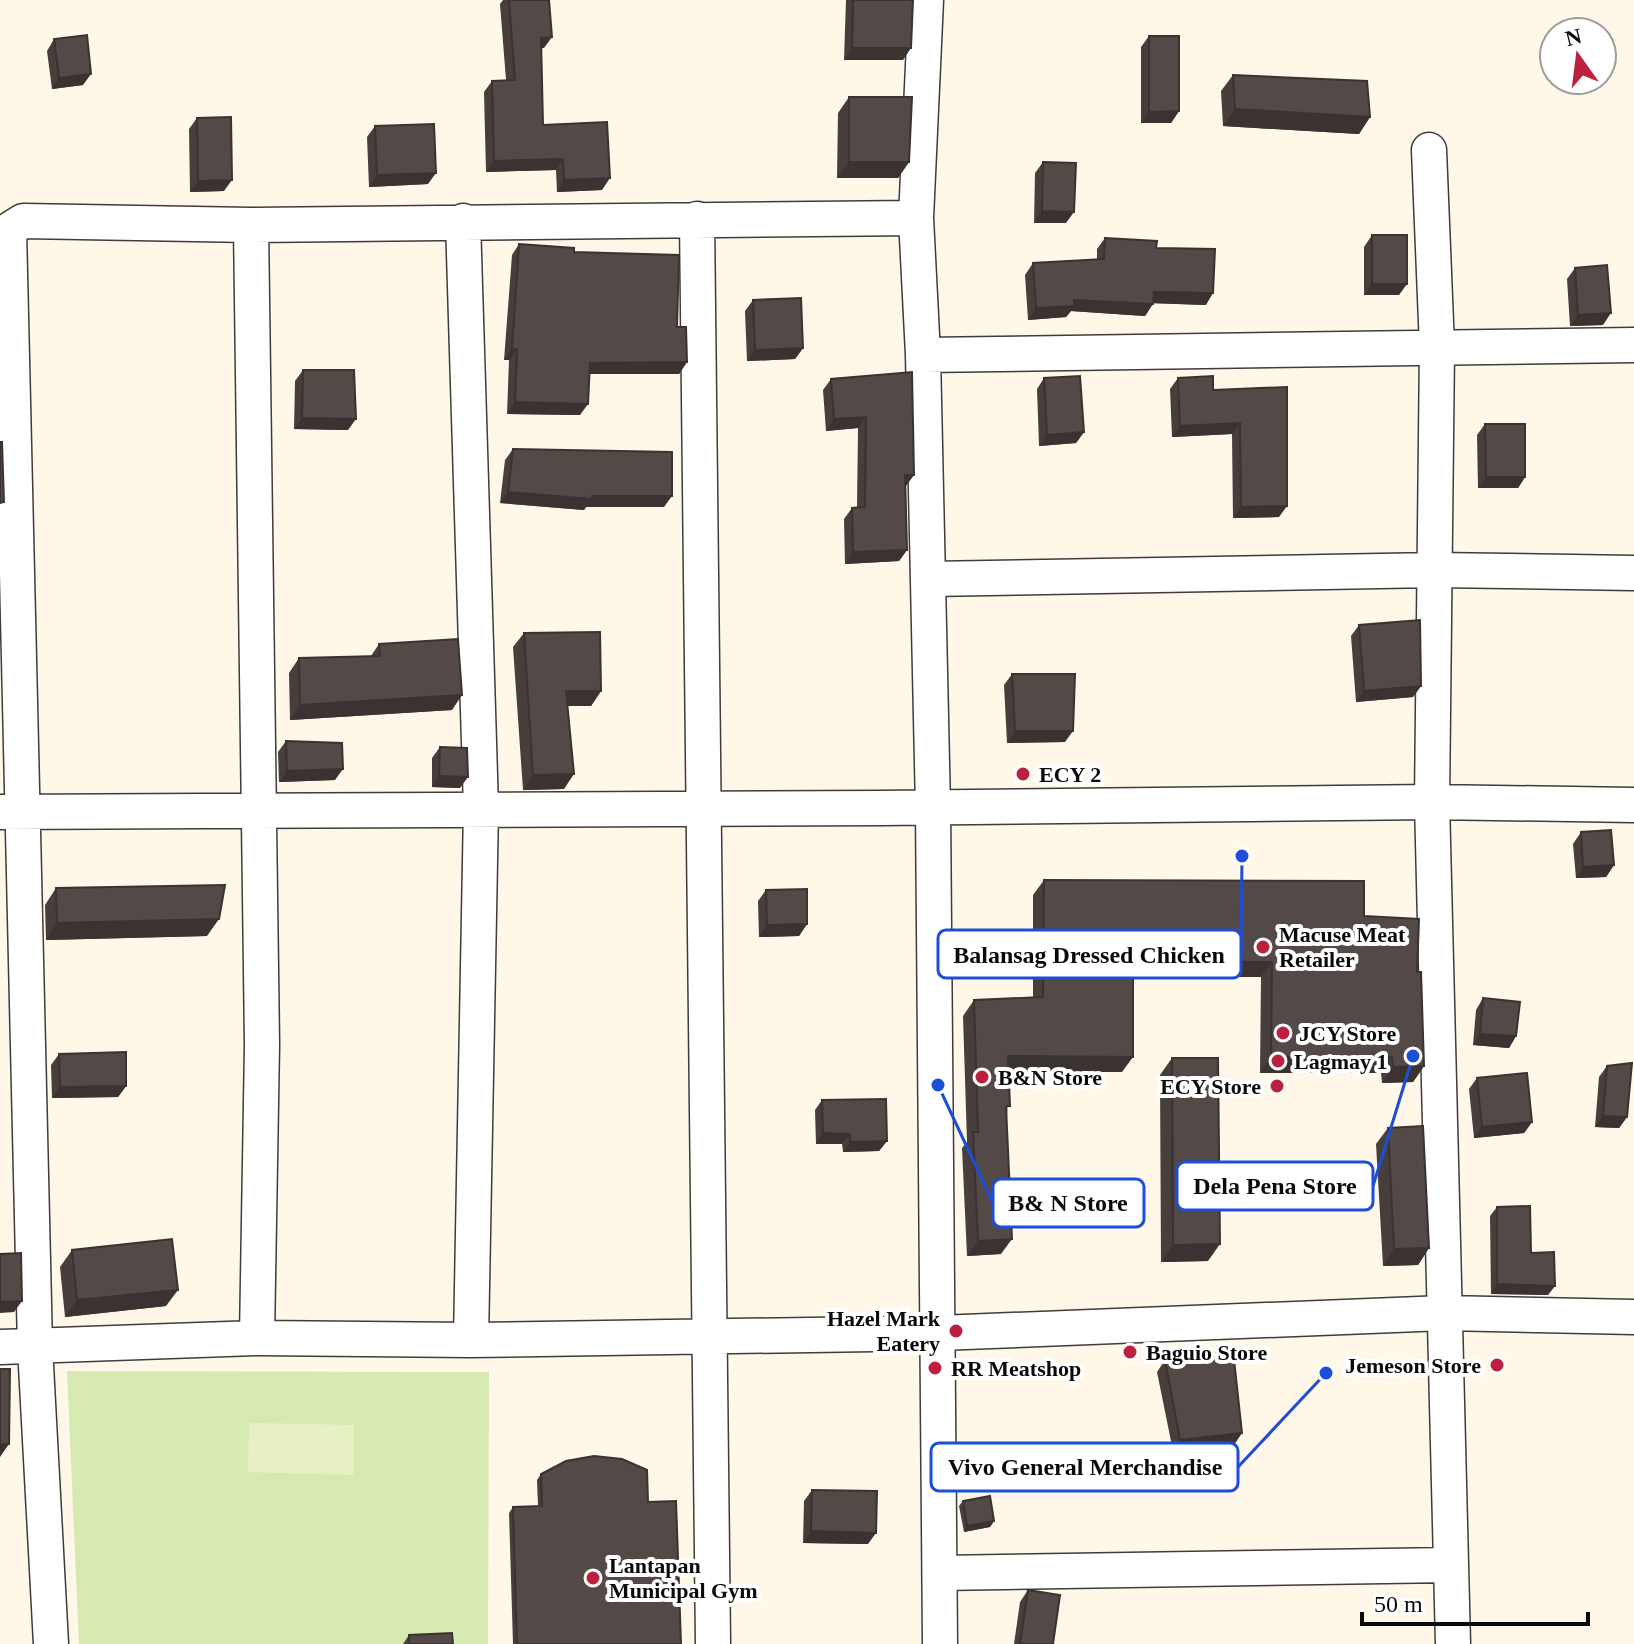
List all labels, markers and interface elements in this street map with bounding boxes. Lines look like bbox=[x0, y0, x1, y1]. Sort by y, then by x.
north arrow bbox=[1538, 16, 1618, 96]
text: N bbox=[1563, 23, 1584, 51]
place label: ECY 2 bbox=[1039, 762, 1101, 787]
marker: ECY 2 bbox=[1014, 765, 1032, 783]
place label: Macuse Meat Retailer bbox=[1279, 922, 1406, 972]
callout: Balansag Dressed Chicken bbox=[938, 930, 1241, 978]
marker: Macuse Meat Retailer bbox=[1254, 938, 1272, 956]
text: Balansag Dressed Chicken bbox=[953, 942, 1225, 968]
place label: JCY Store bbox=[1299, 1021, 1396, 1046]
marker: JCY Store bbox=[1274, 1024, 1292, 1042]
place label: Lagmay 1 bbox=[1294, 1049, 1388, 1074]
marker: Lagmay 1 bbox=[1269, 1052, 1287, 1070]
place label: B&N Store bbox=[998, 1065, 1102, 1090]
marker: B&N Store bbox=[973, 1068, 991, 1086]
place label: ECY Store bbox=[1160, 1074, 1261, 1099]
marker: ECY Store bbox=[1268, 1077, 1286, 1095]
callout: Dela Pena Store bbox=[1177, 1162, 1373, 1210]
text: Dela Pena Store bbox=[1193, 1173, 1357, 1199]
callout: B& N Store bbox=[993, 1179, 1144, 1227]
text: B& N Store bbox=[1008, 1190, 1128, 1216]
place label: Hazel Mark Eatery bbox=[827, 1306, 941, 1356]
marker: Hazel Mark Eatery bbox=[947, 1322, 965, 1340]
place label: Baguio Store bbox=[1146, 1340, 1267, 1365]
marker: Baguio Store bbox=[1121, 1343, 1139, 1361]
place label: Jemeson Store bbox=[1345, 1353, 1481, 1378]
place label: RR Meatshop bbox=[951, 1356, 1081, 1381]
marker: Jemeson Store bbox=[1488, 1356, 1506, 1374]
marker: RR Meatshop bbox=[926, 1359, 944, 1377]
callout: Vivo General Merchandise bbox=[931, 1443, 1238, 1491]
text: Vivo General Merchandise bbox=[948, 1454, 1223, 1480]
place label: Lantapan Municipal Gym bbox=[609, 1553, 758, 1603]
marker: Lantapan Municipal Gym bbox=[584, 1569, 602, 1587]
scale bar bbox=[1362, 1576, 1588, 1626]
text: 50 m bbox=[1374, 1591, 1423, 1617]

